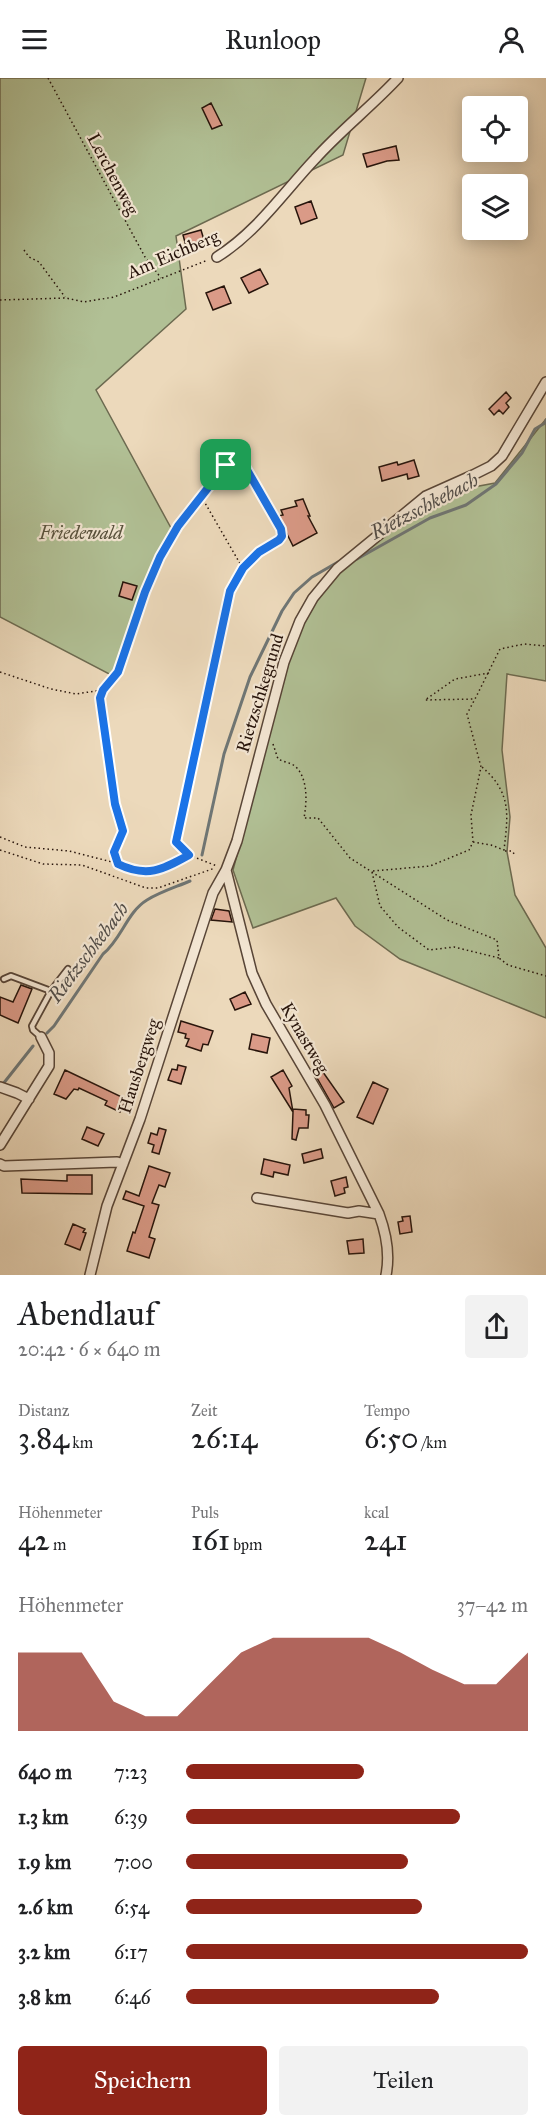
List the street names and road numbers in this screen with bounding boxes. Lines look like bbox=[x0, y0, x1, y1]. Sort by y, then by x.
street label: Lerchenweg bbox=[81, 129, 144, 220]
street label: Am Eichberg bbox=[123, 225, 223, 285]
street label: Rietzschkegrund bbox=[231, 631, 289, 755]
street label: Kynastweg bbox=[275, 999, 334, 1078]
street label: Hausbergweg bbox=[113, 1015, 166, 1117]

